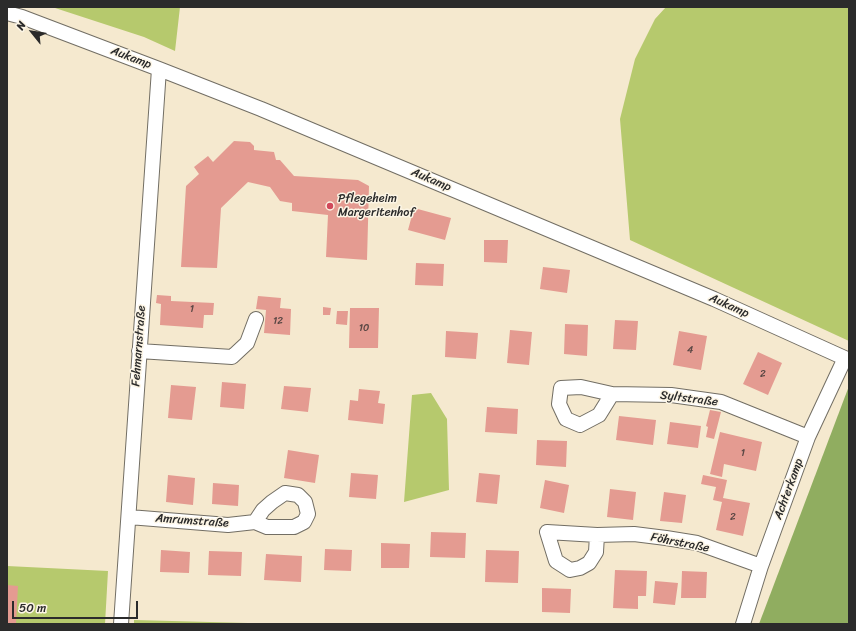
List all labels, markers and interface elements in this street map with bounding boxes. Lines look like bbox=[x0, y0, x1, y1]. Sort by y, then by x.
north arrow bbox=[12, 12, 52, 52]
text: N bbox=[11, 18, 31, 34]
street label: Aukamp bbox=[109, 44, 153, 72]
street label: Aukamp bbox=[409, 165, 453, 195]
place label: Pflegeheim Margeritenhof bbox=[338, 192, 415, 220]
marker: Pflegeheim Margeritenhof bbox=[325, 201, 335, 211]
street label: Aukamp bbox=[707, 291, 751, 321]
house number: 1 bbox=[190, 303, 194, 315]
street label: Fehmarnstraße bbox=[129, 305, 149, 387]
house number: 12 bbox=[273, 315, 283, 327]
house number: 10 bbox=[359, 322, 369, 334]
house number: 4 bbox=[687, 344, 693, 356]
house number: 2 bbox=[760, 368, 766, 380]
street label: Syltstraße bbox=[659, 388, 719, 410]
house number: 1 bbox=[741, 447, 745, 459]
street label: Achterkamp bbox=[771, 456, 807, 522]
street label: Amrumstraße bbox=[155, 511, 229, 531]
house number: 2 bbox=[730, 511, 736, 523]
street label: Föhrstraße bbox=[649, 530, 711, 556]
scale bar bbox=[14, 593, 140, 619]
text: 50 m bbox=[19, 597, 46, 619]

